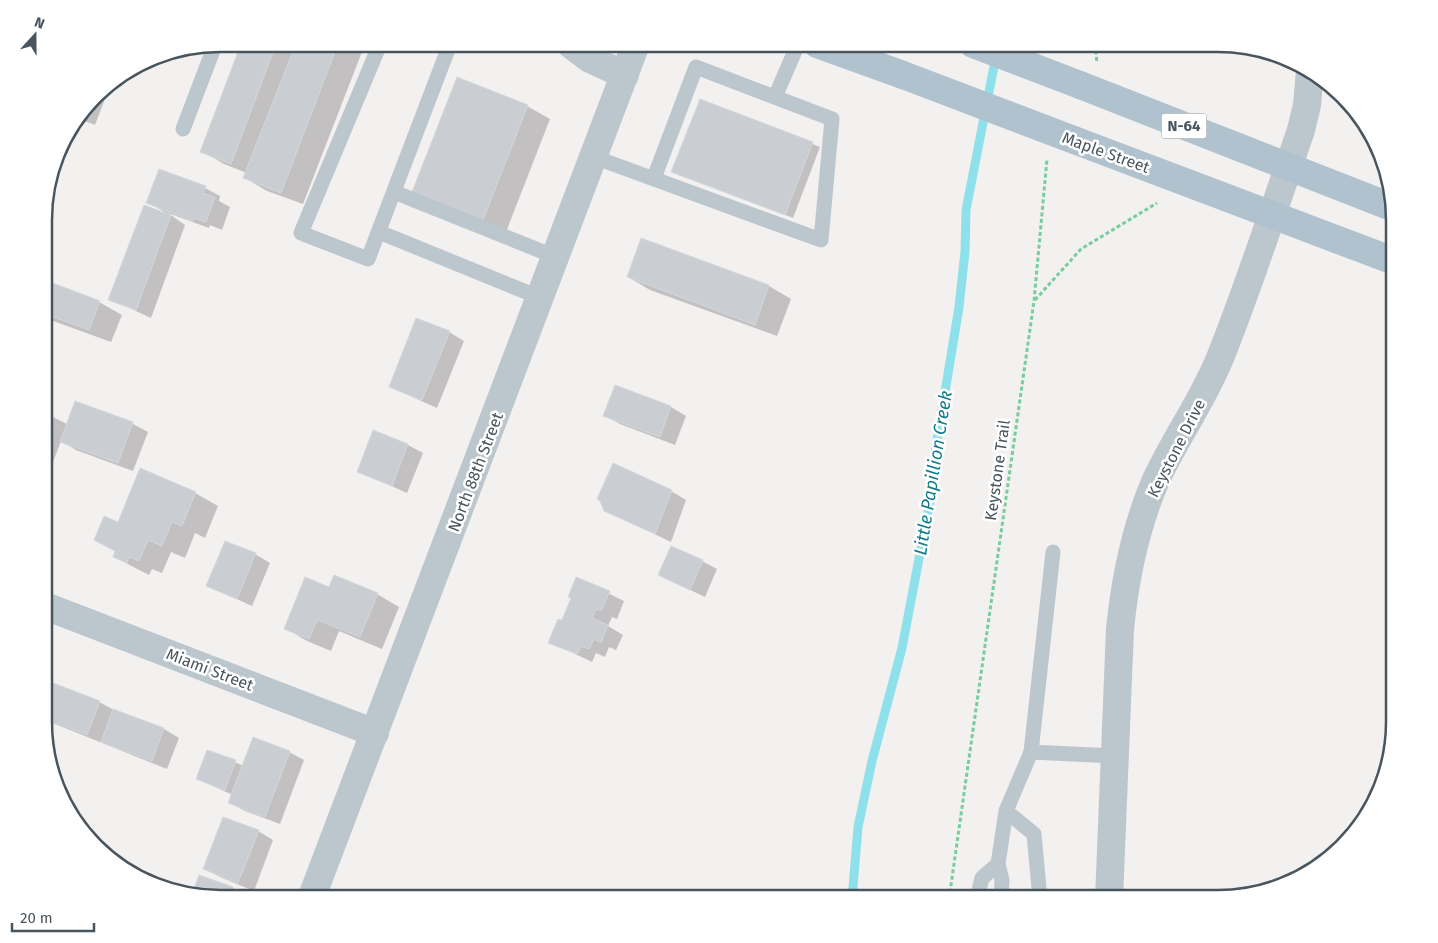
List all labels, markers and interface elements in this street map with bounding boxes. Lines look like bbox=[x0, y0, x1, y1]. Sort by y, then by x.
north arrow bbox=[10, 10, 60, 60]
text: N bbox=[32, 14, 47, 33]
road number: N-64 bbox=[1162, 114, 1206, 138]
street label: Maple Street bbox=[1060, 128, 1152, 177]
water label: Little Papillion Creek bbox=[909, 389, 957, 557]
street label: Keystone Drive bbox=[1144, 396, 1209, 501]
street label: North 88th Street bbox=[444, 410, 507, 535]
street label: Keystone Trail bbox=[981, 418, 1014, 522]
street label: Miami Street bbox=[164, 644, 256, 695]
scale bar bbox=[12, 900, 95, 932]
text: 20 m bbox=[20, 909, 53, 927]

